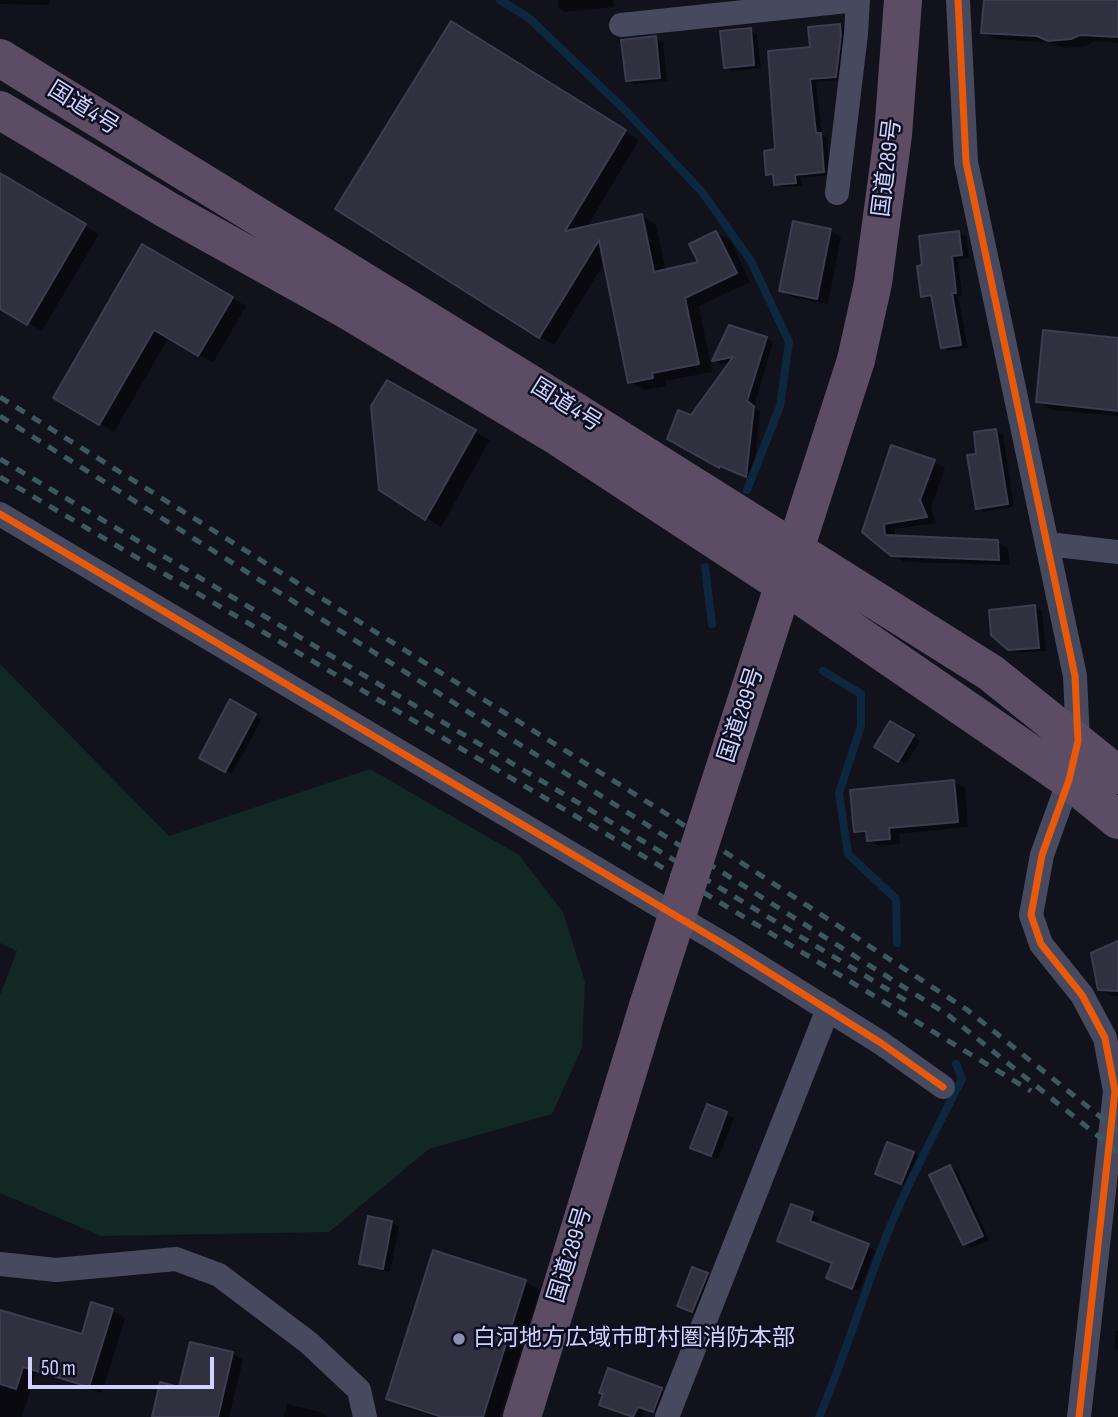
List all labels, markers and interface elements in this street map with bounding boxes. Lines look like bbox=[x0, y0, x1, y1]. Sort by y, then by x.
street label: 国道4号 bbox=[42, 76, 124, 142]
street label: 国道289号 bbox=[868, 117, 908, 219]
street label: 国道4号 bbox=[525, 373, 607, 439]
street label: 国道289号 bbox=[714, 664, 770, 766]
street label: 国道289号 bbox=[543, 1204, 599, 1306]
place label: 白河地方広域市町村圏消防本部 bbox=[473, 1325, 795, 1353]
marker: 白河地方広域市町村圏消防本部 bbox=[451, 1331, 467, 1347]
scale bar bbox=[32, 1344, 217, 1388]
text: 50 m bbox=[41, 1356, 76, 1381]

